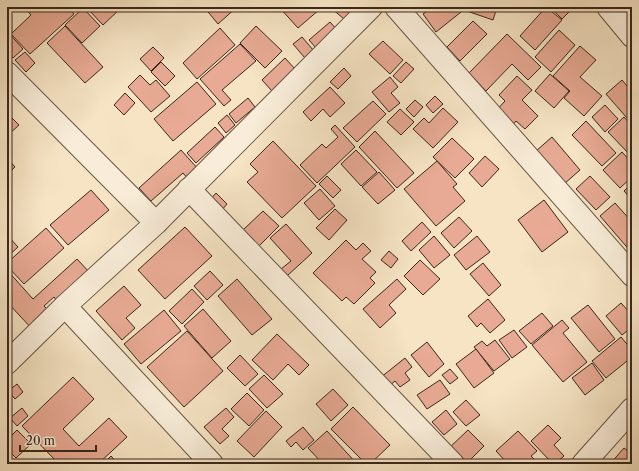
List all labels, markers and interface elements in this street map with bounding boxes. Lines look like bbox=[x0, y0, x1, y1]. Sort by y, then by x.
scale bar bbox=[20, 427, 96, 453]
text: 20 m bbox=[26, 433, 55, 448]

